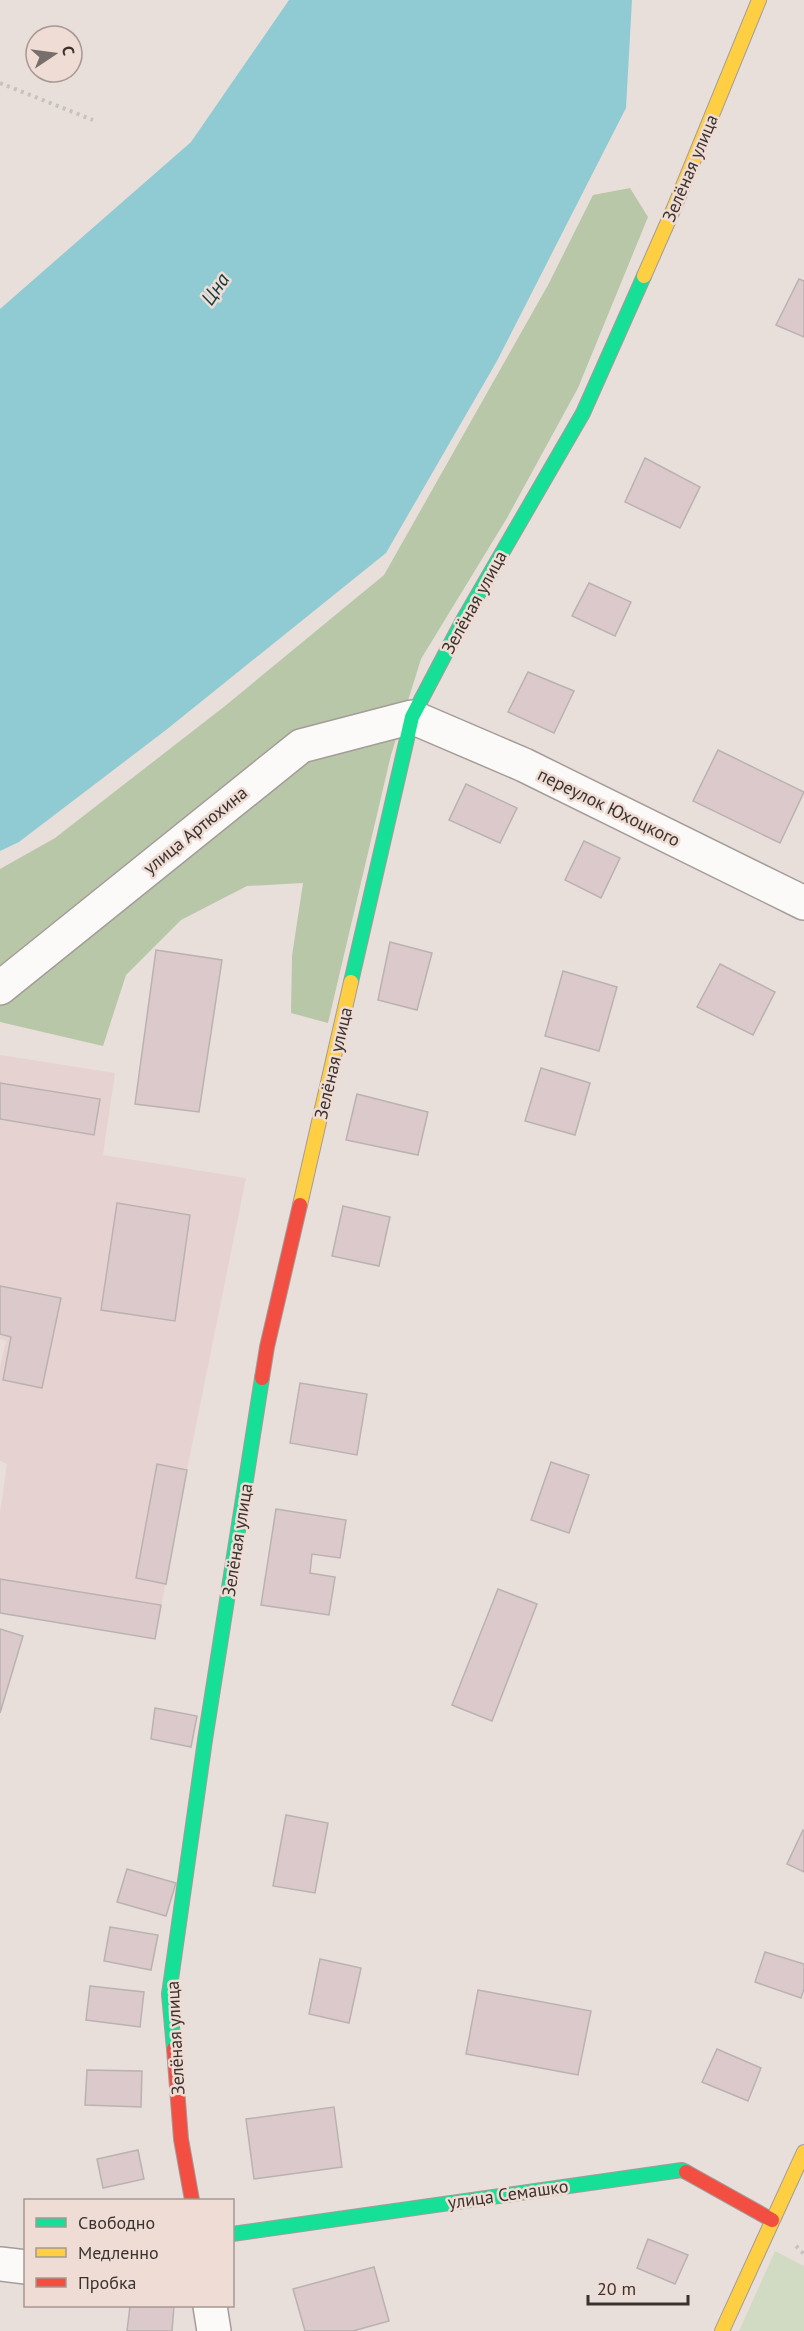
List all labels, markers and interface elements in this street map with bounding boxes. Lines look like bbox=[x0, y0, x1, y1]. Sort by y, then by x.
north arrow bbox=[24, 24, 84, 84]
text: С bbox=[58, 44, 79, 57]
street label: Зелёная улица bbox=[657, 111, 723, 225]
water label: Цна bbox=[195, 268, 235, 310]
street label: Зелёная улица bbox=[436, 546, 512, 658]
street label: переулок Юхоцкого bbox=[534, 763, 684, 851]
street label: улица Артюхина bbox=[138, 781, 252, 879]
street label: Зелёная улица bbox=[309, 1005, 357, 1121]
street label: Зелёная улица bbox=[217, 1482, 257, 1598]
street label: Зелёная улица bbox=[161, 1980, 189, 2096]
street label: улица Семашко bbox=[446, 2174, 570, 2214]
legend bbox=[24, 2199, 234, 2307]
text: Свободно bbox=[78, 2211, 155, 2234]
text: Медленно bbox=[78, 2241, 159, 2264]
scale bar bbox=[588, 2268, 688, 2306]
text: Пробка bbox=[78, 2271, 136, 2294]
text: 20 m bbox=[597, 2277, 636, 2300]

